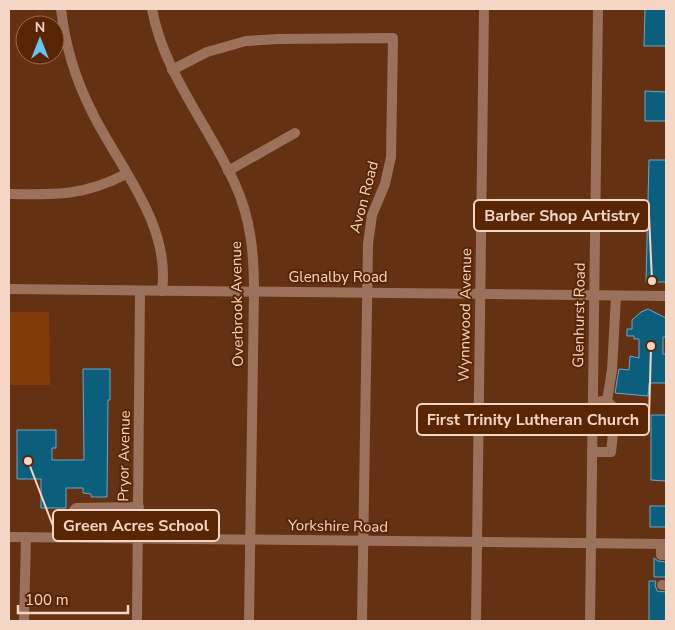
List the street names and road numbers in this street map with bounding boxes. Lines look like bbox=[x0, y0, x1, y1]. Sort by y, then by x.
street label: Avon Road bbox=[345, 159, 383, 235]
street label: Overbrook Avenue bbox=[226, 241, 248, 367]
street label: Wynnwood Avenue bbox=[454, 248, 476, 382]
street label: Glenhurst Road bbox=[568, 262, 590, 368]
street label: Glenalby Road bbox=[288, 267, 388, 287]
street label: Pryor Avenue bbox=[113, 410, 135, 502]
street label: Yorkshire Road bbox=[287, 515, 388, 537]

